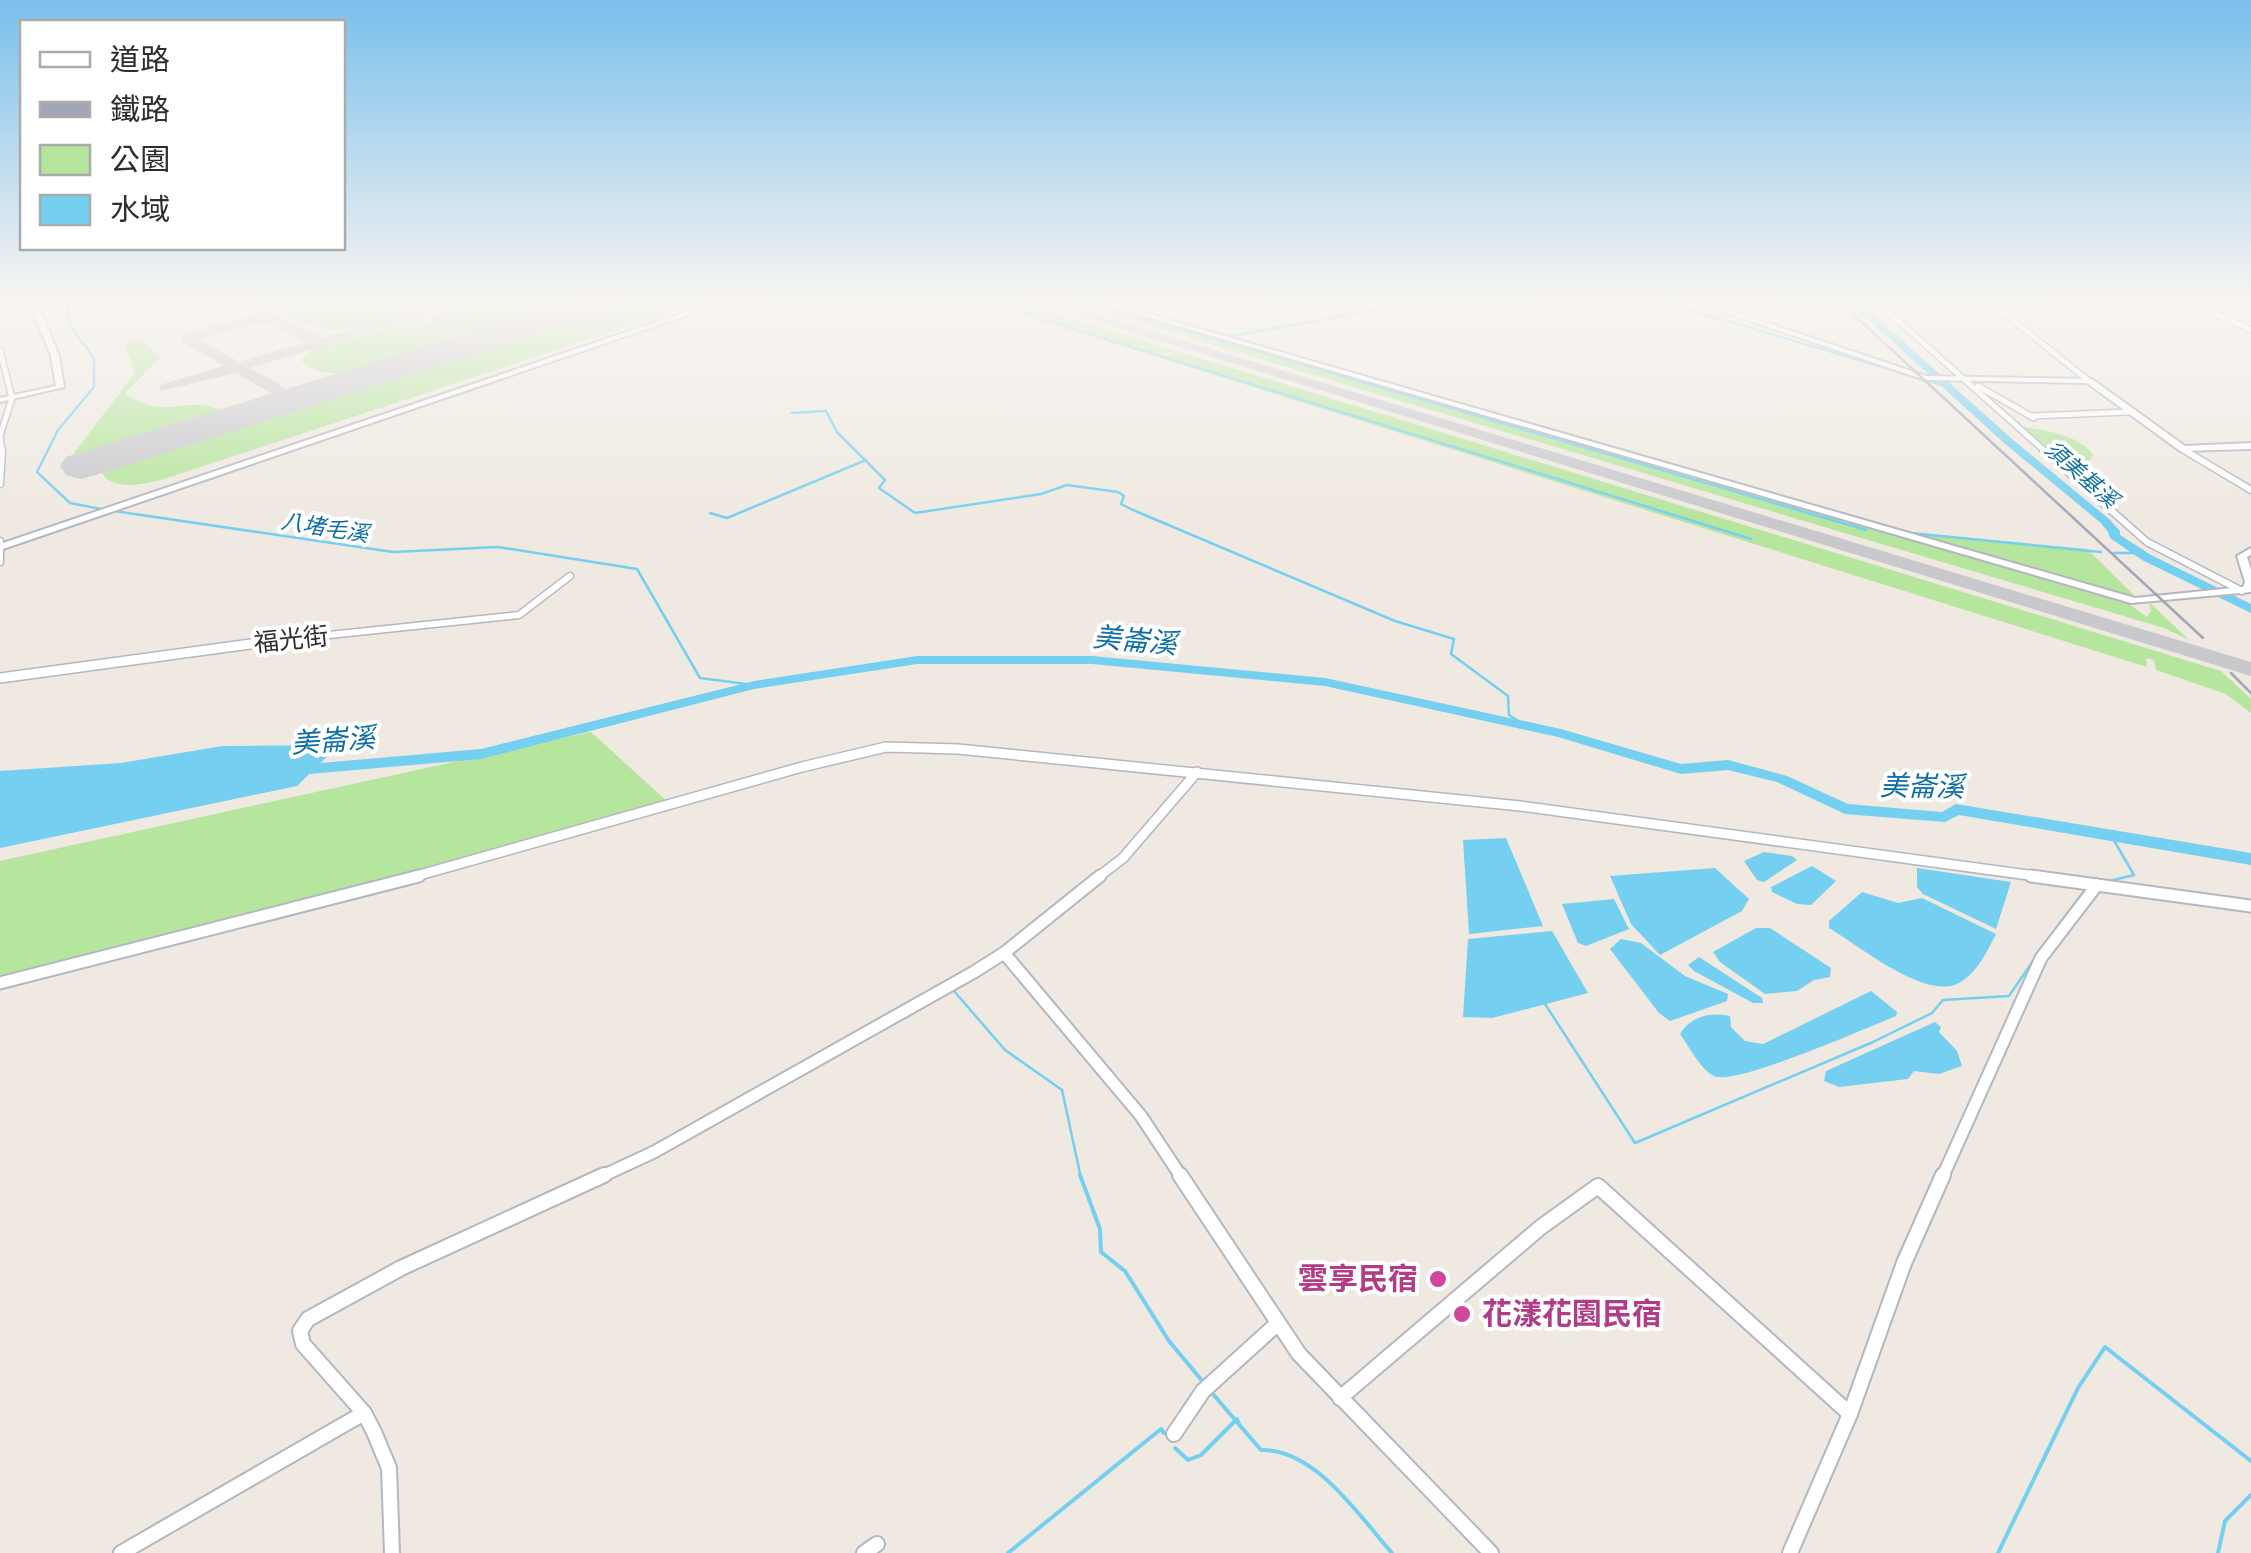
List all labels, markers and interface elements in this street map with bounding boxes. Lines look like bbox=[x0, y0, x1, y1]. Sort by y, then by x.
legend bbox=[20, 20, 345, 250]
text: 道路 bbox=[110, 41, 170, 78]
text: 鐵路 bbox=[110, 91, 170, 128]
text: 公園 bbox=[110, 141, 170, 178]
text: 水域 bbox=[110, 191, 170, 228]
water label: 須美基溪 bbox=[2040, 435, 2126, 515]
water label: 八堵毛溪 bbox=[279, 507, 373, 548]
water label: 美崙溪 bbox=[1092, 619, 1182, 661]
street label: 福光街 bbox=[252, 620, 330, 658]
water label: 美崙溪 bbox=[290, 720, 380, 760]
water label: 美崙溪 bbox=[1880, 768, 1968, 804]
place label: 雲享民宿 bbox=[1298, 1260, 1418, 1297]
marker: 雲享民宿 bbox=[1427, 1268, 1449, 1290]
place label: 花漾花園民宿 bbox=[1482, 1295, 1662, 1332]
marker: 花漾花園民宿 bbox=[1451, 1303, 1473, 1325]

